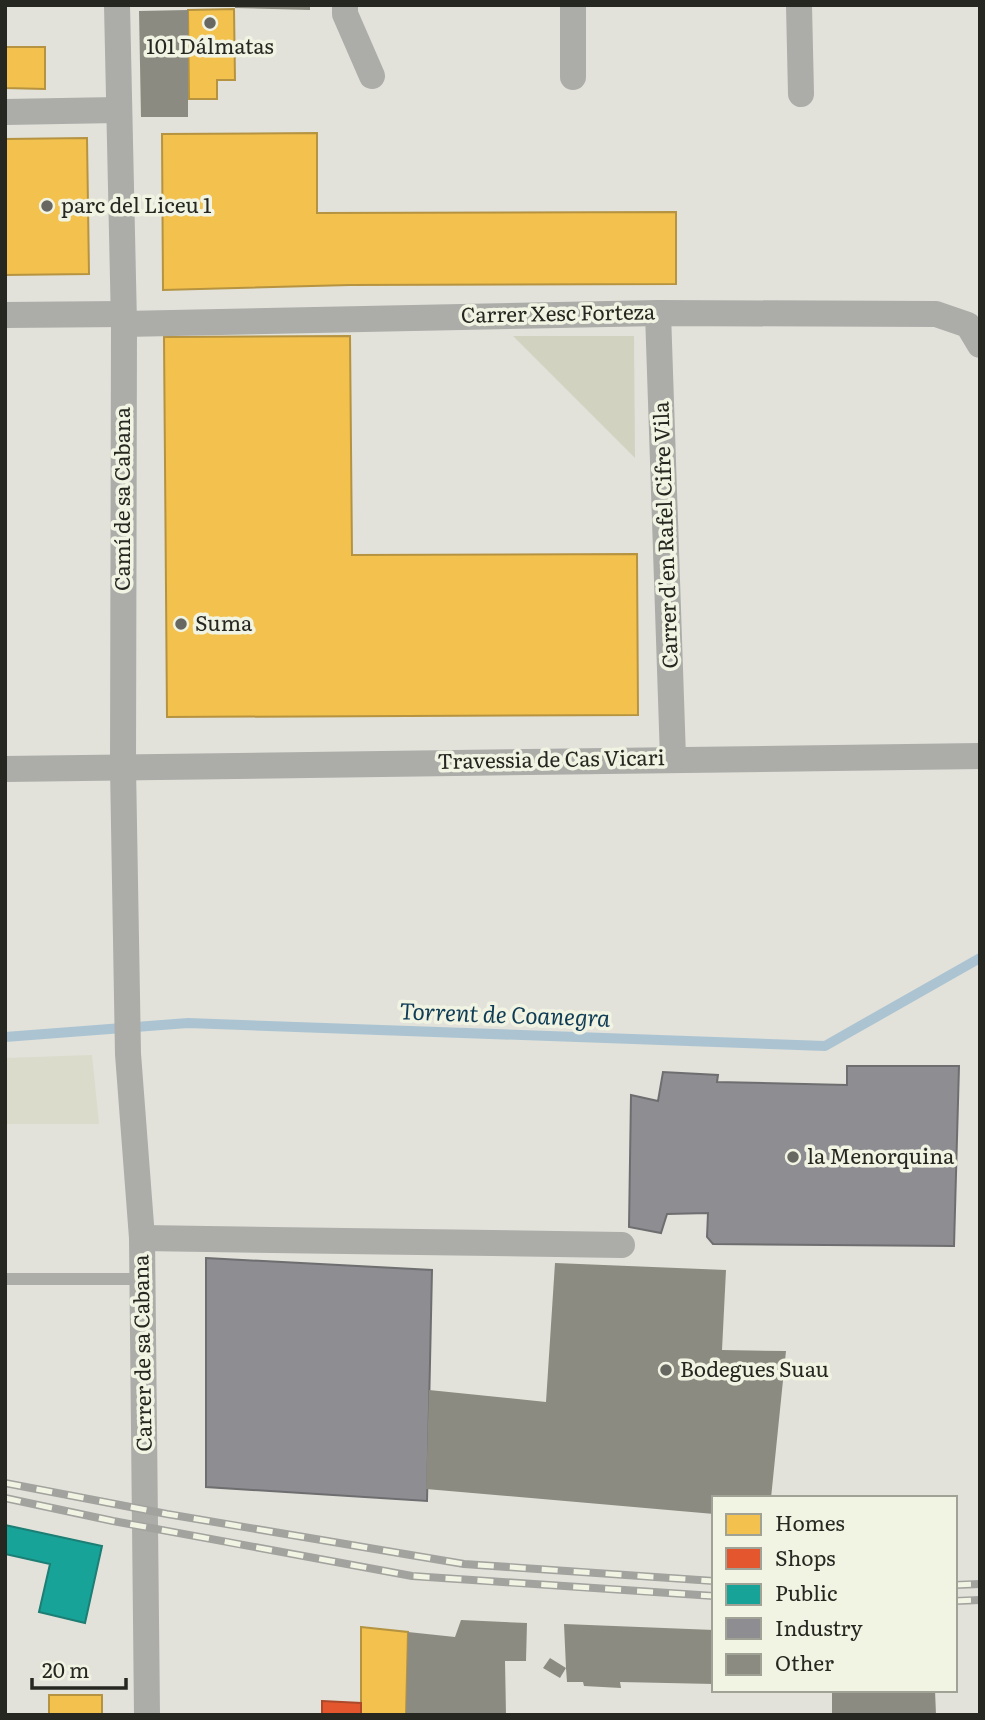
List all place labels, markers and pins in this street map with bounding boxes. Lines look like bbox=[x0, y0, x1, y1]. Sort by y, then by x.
marker: 101 Dálmatas bbox=[202, 15, 218, 31]
place label: 101 Dálmatas bbox=[146, 29, 274, 60]
place label: parc del Liceu 1 bbox=[61, 188, 212, 219]
marker: parc del Liceu 1 bbox=[39, 198, 55, 214]
place label: Suma bbox=[195, 606, 253, 637]
marker: Suma bbox=[173, 616, 189, 632]
place label: la Menorquina bbox=[807, 1139, 955, 1170]
marker: la Menorquina bbox=[785, 1149, 801, 1165]
place label: Bodegues Suau bbox=[680, 1352, 829, 1383]
marker: Bodegues Suau bbox=[658, 1362, 674, 1378]

